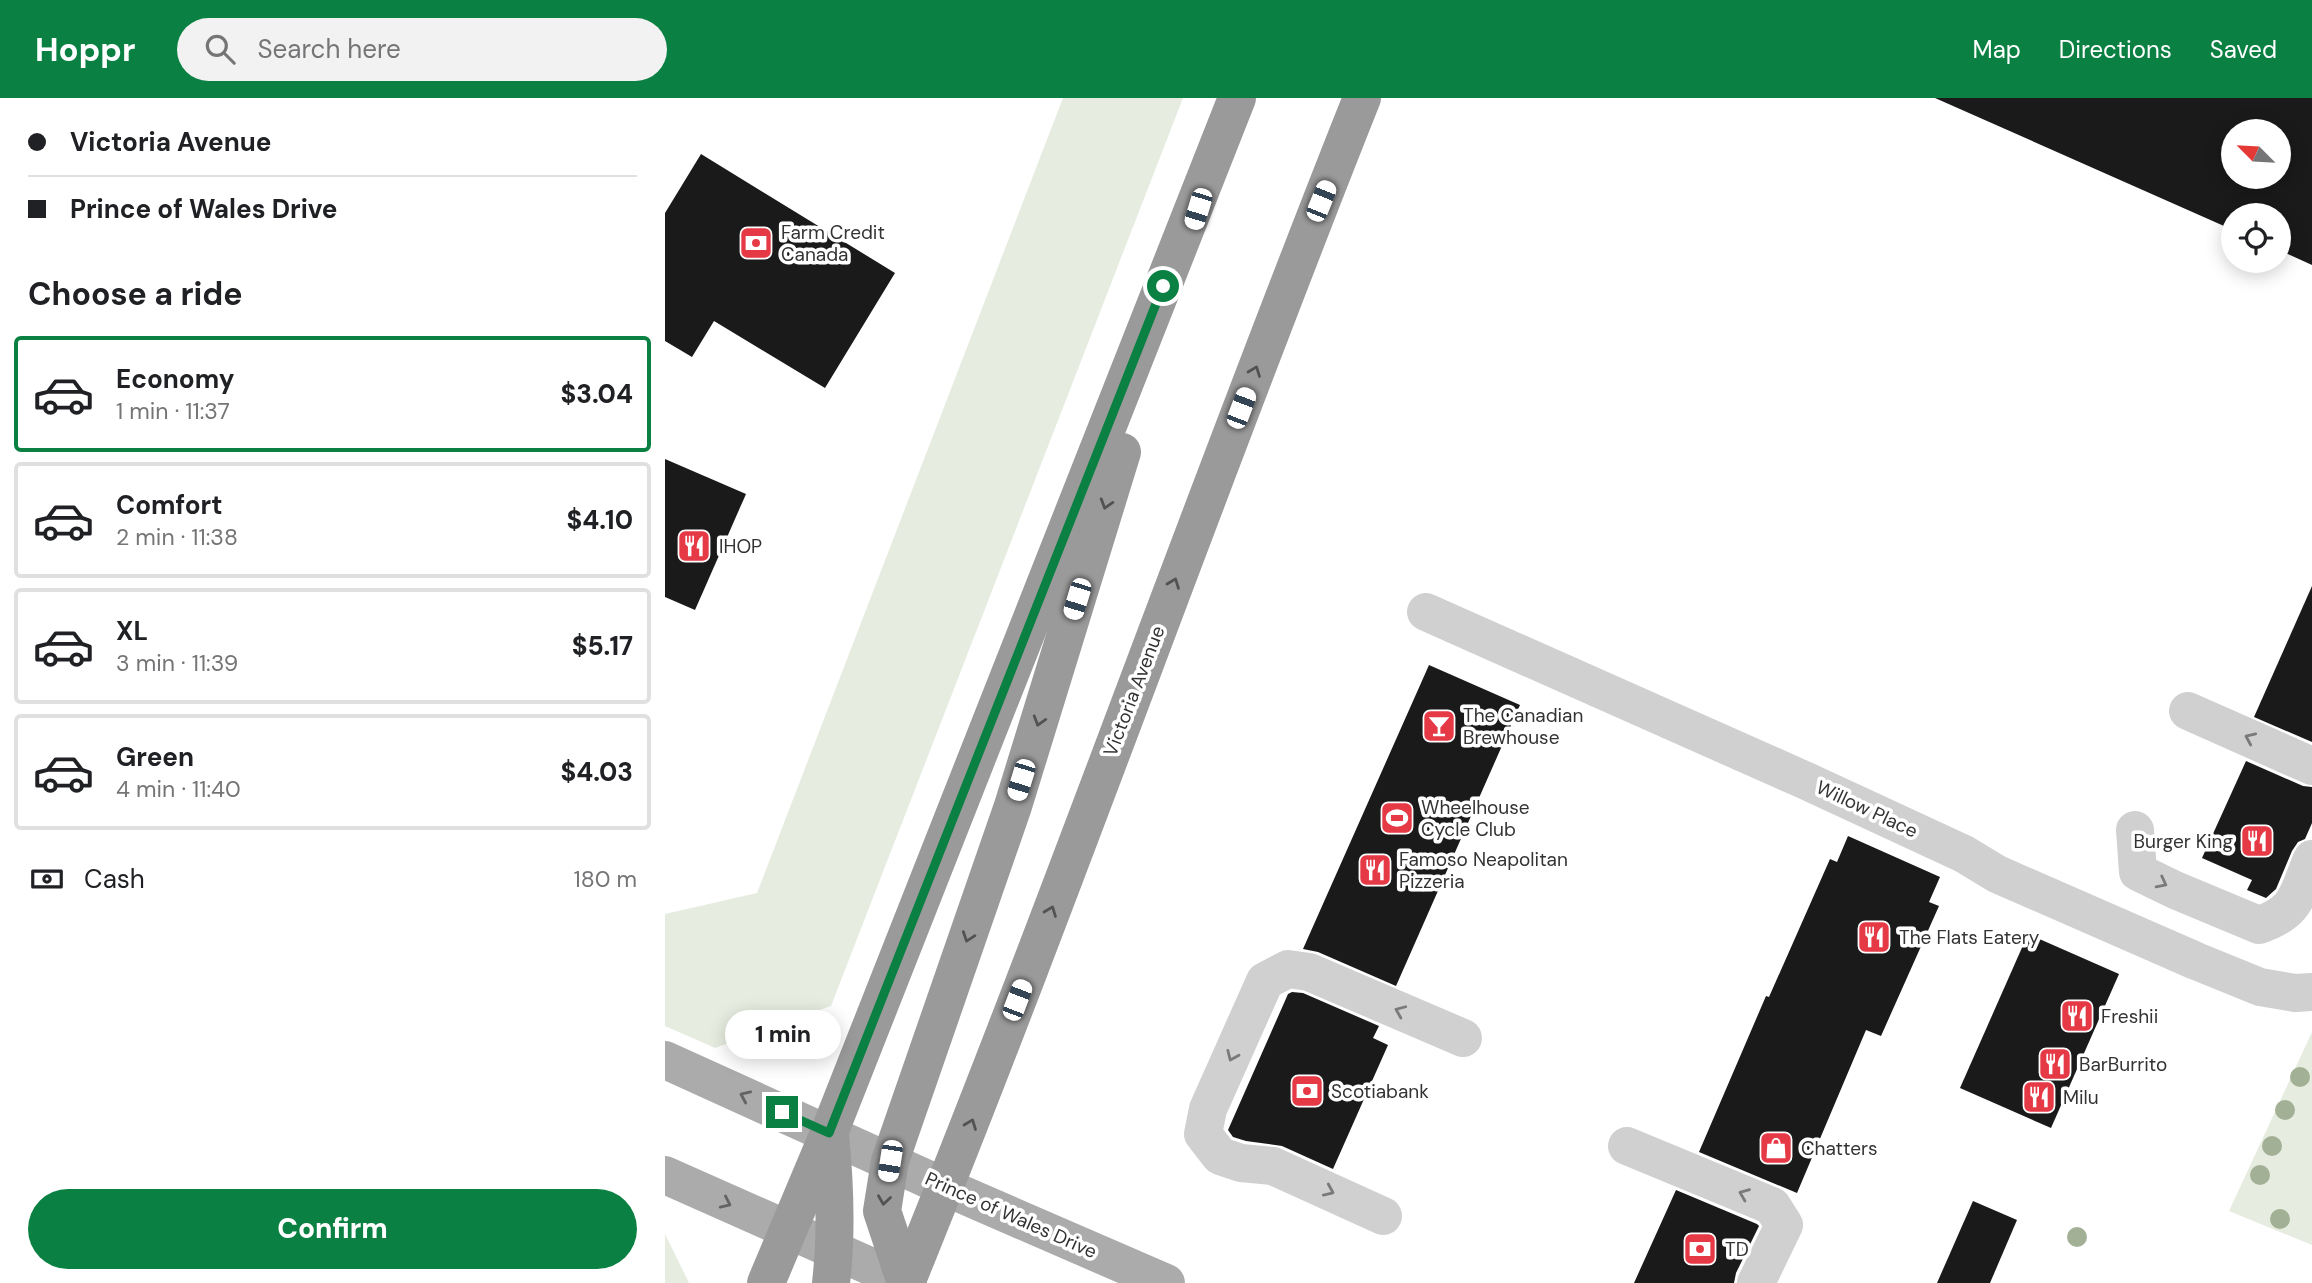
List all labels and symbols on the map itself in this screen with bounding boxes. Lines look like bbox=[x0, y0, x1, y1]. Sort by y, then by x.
north arrow bbox=[2221, 119, 2291, 189]
car bbox=[1304, 178, 1339, 224]
car bbox=[1182, 186, 1215, 232]
place label: Farm Credit Canada bbox=[781, 220, 885, 267]
bank icon: Farm Credit Canada bbox=[737, 224, 775, 262]
route start bbox=[1147, 270, 1179, 302]
one-way arrow bbox=[1246, 365, 1260, 377]
car bbox=[1224, 385, 1259, 431]
one-way arrow bbox=[1100, 497, 1115, 509]
restaurant icon: IHOP bbox=[675, 527, 713, 565]
place label: IHOP bbox=[719, 534, 762, 559]
car bbox=[1061, 576, 1094, 622]
one-way arrow bbox=[1166, 578, 1180, 590]
street label: Victoria Avenue bbox=[1098, 622, 1170, 760]
place label: The Canadian Brewhouse bbox=[1463, 703, 1583, 750]
bar icon: The Canadian Brewhouse bbox=[1420, 707, 1458, 745]
one-way arrow bbox=[1033, 714, 1047, 727]
one-way arrow bbox=[2245, 732, 2257, 746]
car bbox=[1005, 757, 1038, 803]
street label: Willow Place bbox=[1812, 775, 1922, 843]
place label: Wheelhouse Cycle Club bbox=[1421, 795, 1530, 842]
sports icon: Wheelhouse Cycle Club bbox=[1378, 799, 1416, 837]
restaurant icon: Burger King bbox=[2238, 822, 2276, 860]
place label: Burger King bbox=[2134, 829, 2233, 854]
place label: Famoso Neapolitan Pizzeria bbox=[1399, 847, 1568, 894]
restaurant icon: Famoso Neapolitan Pizzeria bbox=[1356, 851, 1394, 889]
one-way arrow bbox=[2155, 875, 2167, 889]
one-way arrow bbox=[1043, 905, 1057, 917]
restaurant icon: The Flats Eatery bbox=[1855, 918, 1893, 956]
place label: The Flats Eatery bbox=[1899, 925, 2040, 950]
one-way arrow bbox=[962, 930, 976, 942]
car bbox=[1000, 977, 1035, 1023]
restaurant icon: Freshii bbox=[2058, 997, 2096, 1035]
place label: Freshii bbox=[2101, 1004, 2158, 1029]
one-way arrow bbox=[1395, 1005, 1407, 1019]
callout: 1 min bbox=[724, 1010, 840, 1060]
restaurant icon: BarBurrito bbox=[2036, 1045, 2074, 1083]
one-way arrow bbox=[1226, 1048, 1240, 1061]
place label: BarBurrito bbox=[2079, 1052, 2167, 1077]
bank icon: Scotiabank bbox=[1288, 1072, 1326, 1110]
restaurant icon: Milu bbox=[2020, 1078, 2058, 1116]
place label: Scotiabank bbox=[1331, 1079, 1429, 1104]
place label: Milu bbox=[2063, 1085, 2099, 1110]
one-way arrow bbox=[739, 1090, 752, 1104]
route end bbox=[766, 1096, 798, 1128]
one-way arrow bbox=[962, 1118, 976, 1130]
shop icon: Chatters bbox=[1757, 1129, 1795, 1167]
place label: Chatters bbox=[1801, 1136, 1878, 1161]
car bbox=[877, 1139, 904, 1183]
street label: Prince of Wales Drive bbox=[921, 1166, 1101, 1264]
one-way arrow bbox=[1321, 1183, 1334, 1197]
one-way arrow bbox=[1738, 1188, 1751, 1202]
one-way arrow bbox=[877, 1194, 892, 1206]
one-way arrow bbox=[719, 1195, 731, 1209]
bank icon: TD bbox=[1681, 1230, 1719, 1268]
place label: TD bbox=[1725, 1237, 1749, 1262]

